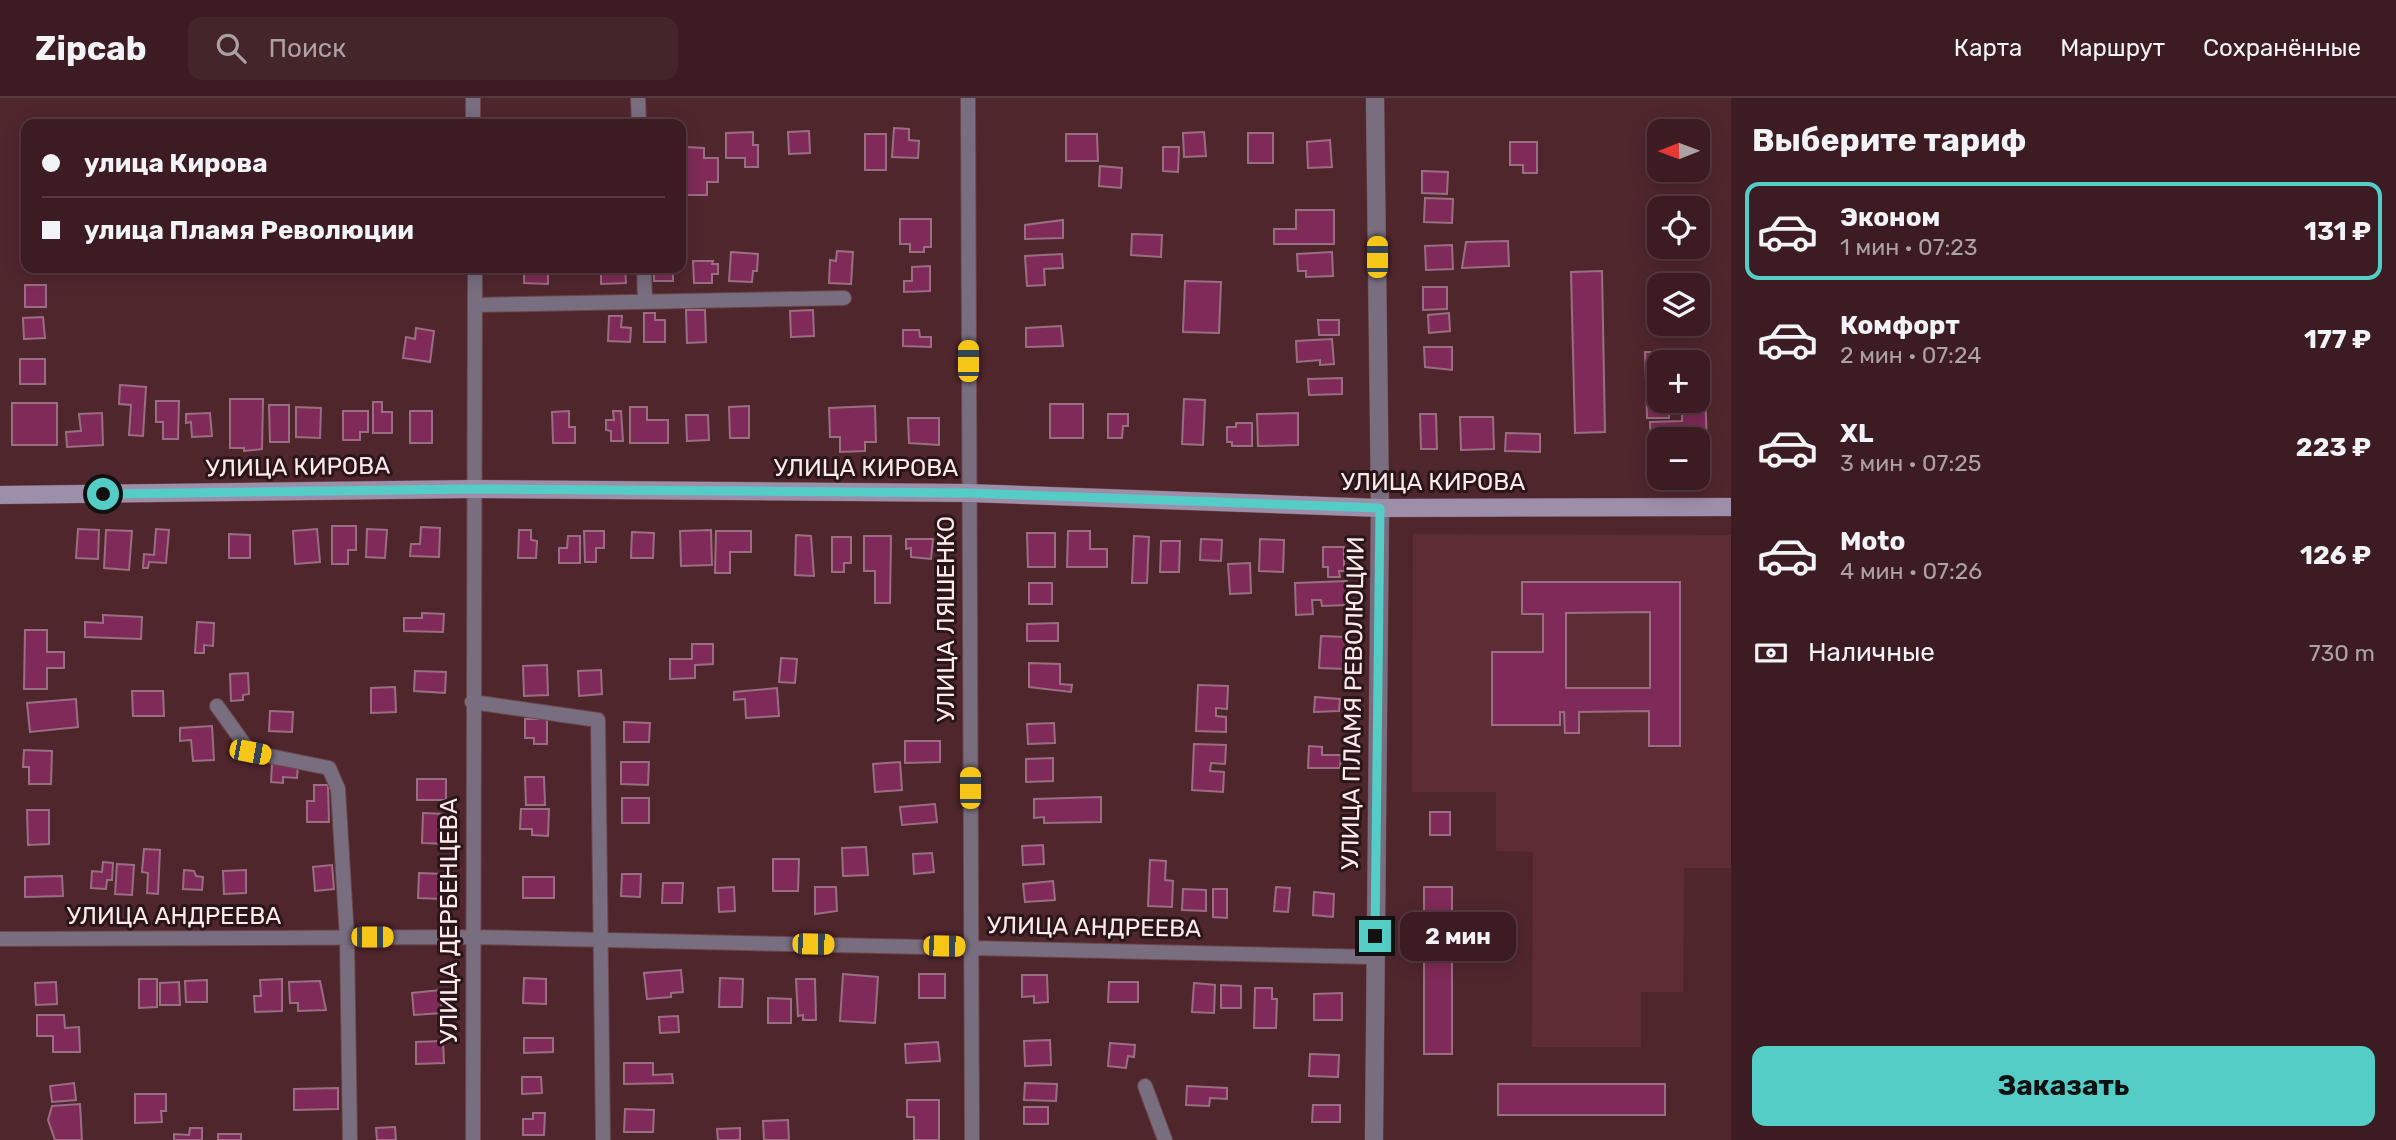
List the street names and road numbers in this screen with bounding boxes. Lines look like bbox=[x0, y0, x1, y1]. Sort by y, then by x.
street label: УЛИЦА КИРОВА bbox=[205, 451, 391, 483]
street label: УЛИЦА КИРОВА bbox=[774, 454, 958, 482]
street label: УЛИЦА КИРОВА bbox=[1341, 468, 1525, 496]
street label: УЛИЦА ЛЯШЕНКО bbox=[932, 516, 960, 722]
street label: УЛИЦА ПЛАМЯ РЕВОЛЮЦИИ bbox=[1336, 536, 1370, 870]
street label: УЛИЦА ДЕРБЕНЦЕВА bbox=[435, 798, 463, 1044]
street label: УЛИЦА АНДРЕЕВА bbox=[67, 902, 281, 930]
street label: УЛИЦА АНДРЕЕВА bbox=[987, 911, 1201, 943]

